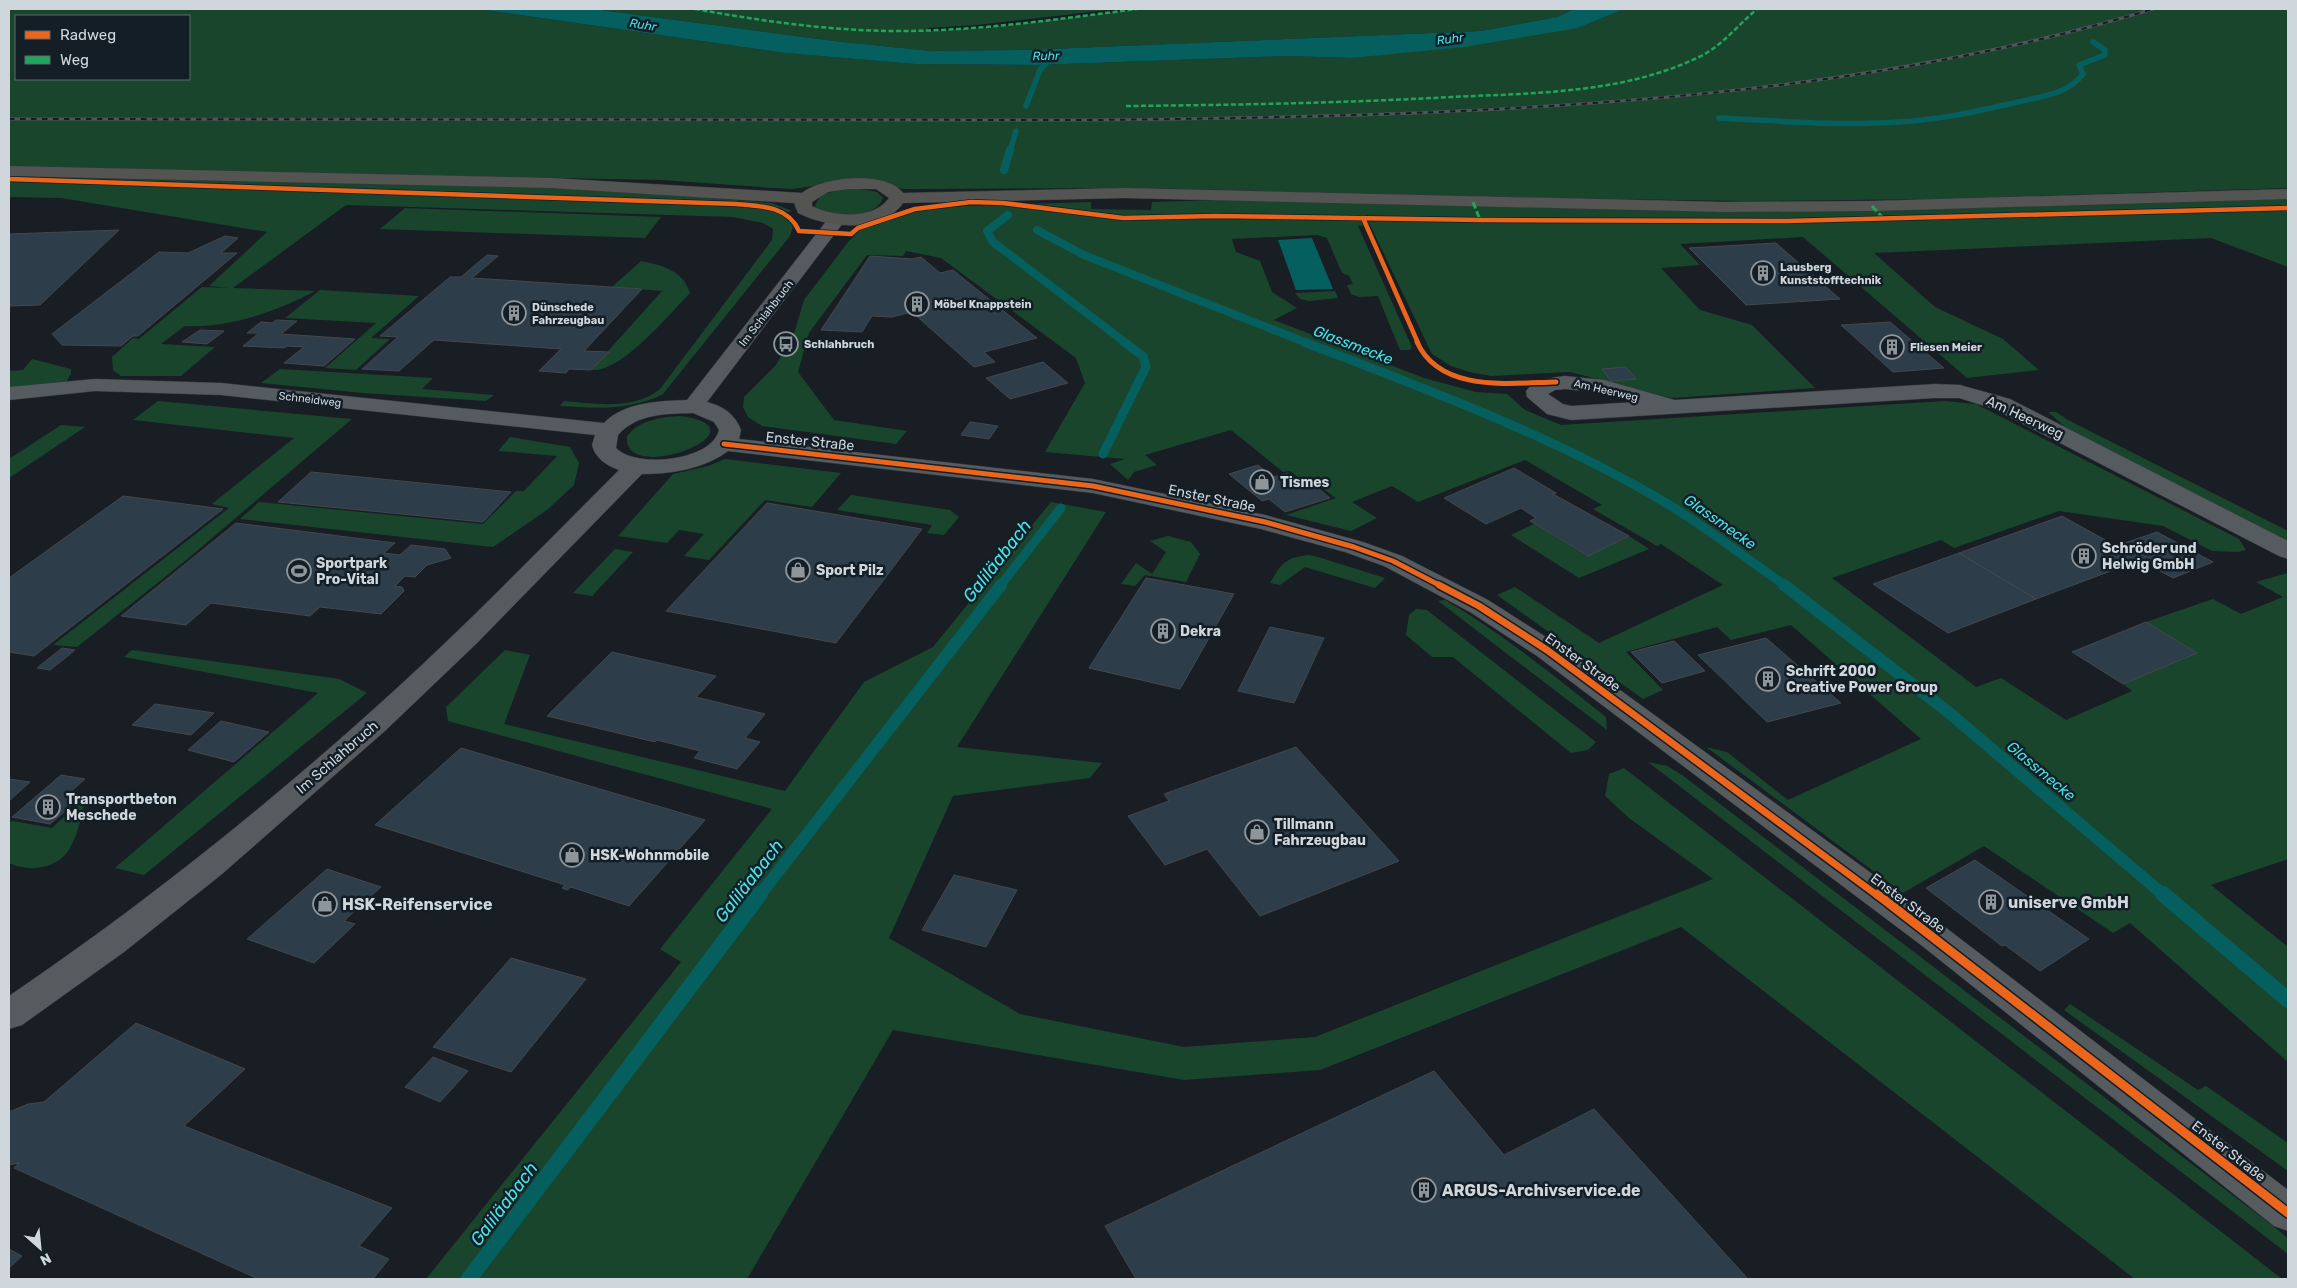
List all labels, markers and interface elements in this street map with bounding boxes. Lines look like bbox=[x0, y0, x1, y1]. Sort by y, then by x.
legend bbox=[15, 15, 190, 80]
water label: Ruhr bbox=[629, 16, 658, 34]
text: Radweg bbox=[60, 26, 116, 44]
water label: Ruhr bbox=[1436, 30, 1465, 48]
water label: Ruhr bbox=[1032, 49, 1060, 63]
text: Weg bbox=[60, 51, 89, 69]
building icon: Lausberg Kunststofftechnik bbox=[1750, 260, 1776, 286]
place label: Lausberg Kunststofftechnik bbox=[1780, 261, 1882, 287]
street label: Im Schlahbruch bbox=[736, 278, 796, 349]
building icon: Möbel Knappstein bbox=[904, 291, 930, 317]
place label: Möbel Knappstein bbox=[934, 298, 1031, 311]
building icon: Dünschede Fahrzeugbau bbox=[501, 300, 527, 326]
place label: Dünschede Fahrzeugbau bbox=[532, 301, 604, 327]
water label: Glassmecke bbox=[1311, 322, 1396, 369]
bus stop icon: Schlahbruch bbox=[773, 331, 799, 357]
building icon: Fliesen Meier bbox=[1879, 334, 1905, 360]
place label: Schlahbruch bbox=[804, 338, 874, 351]
place label: Fliesen Meier bbox=[1910, 341, 1982, 354]
street label: Am Heerweg bbox=[1572, 377, 1639, 404]
street label: Schneidweg bbox=[278, 389, 342, 410]
street label: Am Heerweg bbox=[1983, 392, 2066, 443]
street label: Enster Straße bbox=[765, 428, 855, 455]
shop icon: Tismes bbox=[1249, 469, 1275, 495]
place label: Tismes bbox=[1280, 474, 1330, 491]
street label: Enster Straße bbox=[1167, 481, 1257, 516]
water label: Glassmecke bbox=[1681, 491, 1760, 554]
water label: Galiläabach bbox=[958, 515, 1036, 607]
place label: Schröder und Helwig GmbH bbox=[2102, 540, 2197, 573]
building icon: Schröder und Helwig GmbH bbox=[2071, 543, 2097, 569]
place label: Sportpark Pro-Vital bbox=[316, 555, 388, 588]
shop icon: Sport Pilz bbox=[785, 557, 811, 583]
sports icon: Sportpark Pro-Vital bbox=[286, 558, 312, 584]
place label: Sport Pilz bbox=[816, 562, 884, 579]
building icon: Dekra bbox=[1150, 618, 1176, 644]
place label: Dekra bbox=[1180, 623, 1221, 640]
street label: Enster Straße bbox=[1542, 629, 1624, 696]
place label: Schrift 2000 Creative Power Group bbox=[1786, 663, 1938, 696]
building icon: Schrift 2000 Creative Power Group bbox=[1755, 666, 1781, 692]
street label: Im Schlahbruch bbox=[293, 717, 382, 797]
water label: Glassmecke bbox=[2003, 737, 2079, 805]
place label: Transportbeton Meschede bbox=[66, 791, 177, 824]
building icon: Transportbeton Meschede bbox=[35, 794, 61, 820]
place label: Tillmann Fahrzeugbau bbox=[1274, 816, 1366, 849]
shop icon: Tillmann Fahrzeugbau bbox=[1244, 819, 1270, 845]
water label: Galiläabach bbox=[710, 835, 788, 927]
shop icon: HSK-Wohnmobile bbox=[559, 842, 585, 868]
place label: HSK-Wohnmobile bbox=[590, 847, 709, 864]
street label: Enster Straße bbox=[1867, 870, 1948, 937]
building icon: uniserve GmbH bbox=[1978, 889, 2004, 915]
shop icon: HSK-Reifenservice bbox=[312, 891, 338, 917]
place label: uniserve GmbH bbox=[2008, 893, 2129, 912]
place label: HSK-Reifenservice bbox=[342, 895, 492, 914]
street label: Enster Straße bbox=[2188, 1117, 2269, 1186]
water label: Galiläabach bbox=[465, 1158, 543, 1250]
building icon: ARGUS-Archivservice.de bbox=[1411, 1177, 1437, 1203]
place label: ARGUS-Archivservice.de bbox=[1442, 1181, 1641, 1200]
north arrow bbox=[15, 1223, 65, 1273]
text: N bbox=[37, 1249, 54, 1269]

